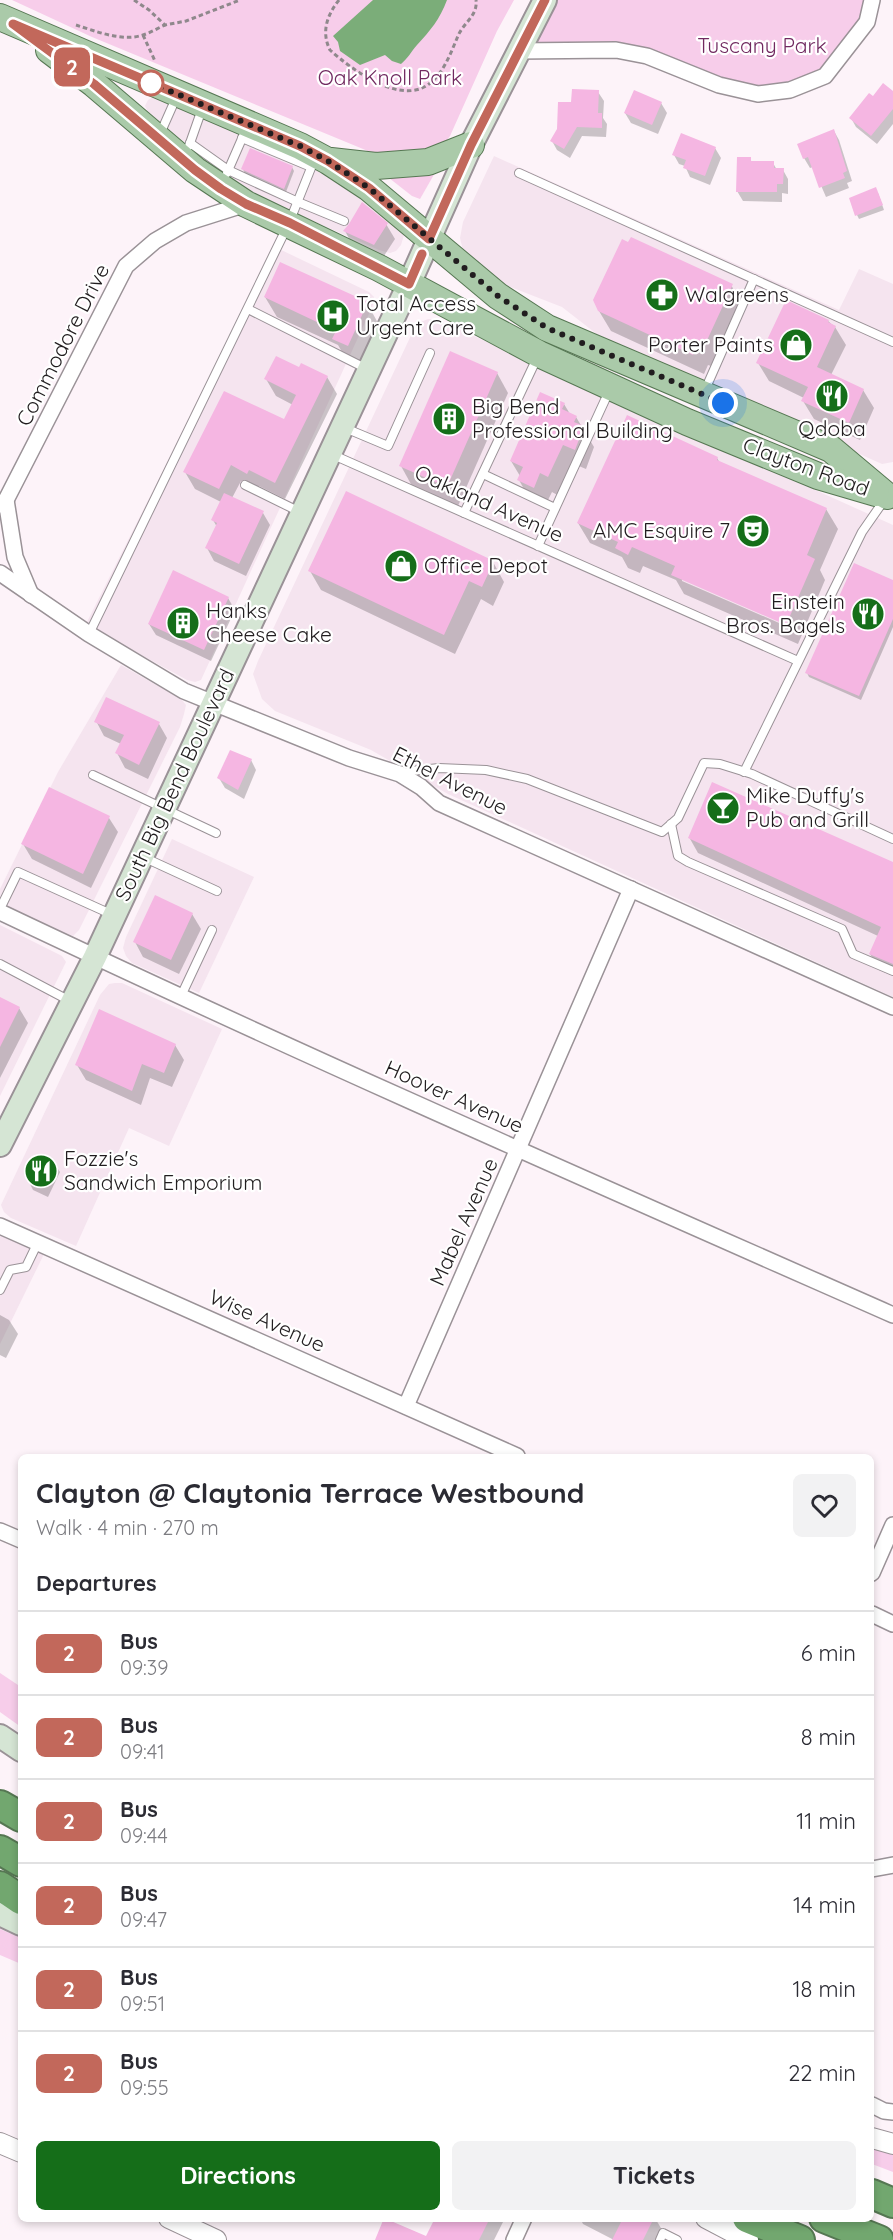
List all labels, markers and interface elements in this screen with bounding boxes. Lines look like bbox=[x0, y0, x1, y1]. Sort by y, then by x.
park label: Tuscany Park bbox=[697, 32, 827, 58]
line badge: 2 bbox=[52, 48, 92, 86]
text: 2 bbox=[66, 54, 78, 80]
park label: Oak Knoll Park bbox=[318, 64, 462, 90]
unlabelled marker bbox=[138, 70, 164, 96]
street label: Commodore Drive bbox=[10, 259, 114, 430]
pharmacy icon: Walgreens bbox=[644, 277, 680, 313]
place label: Walgreens bbox=[685, 281, 789, 307]
place label: Total Access Urgent Care bbox=[356, 290, 476, 340]
hospital icon: Total Access Urgent Care bbox=[315, 298, 351, 334]
shop icon: Porter Paints bbox=[778, 327, 814, 363]
place label: Porter Paints bbox=[648, 331, 773, 357]
restaurant icon: Qdoba bbox=[814, 378, 850, 414]
your location bbox=[708, 388, 738, 418]
place label: Big Bend Professional Building bbox=[472, 393, 673, 443]
building icon: Big Bend Professional Building bbox=[431, 401, 467, 437]
place label: Qdoba bbox=[798, 415, 866, 441]
street label: Clayton Road bbox=[739, 431, 873, 501]
street label: Oakland Avenue bbox=[411, 459, 568, 547]
theatre icon: AMC Esquire 7 bbox=[735, 513, 771, 549]
place label: AMC Esquire 7 bbox=[593, 517, 730, 543]
shop icon: Office Depot bbox=[383, 548, 419, 584]
place label: Office Depot bbox=[424, 552, 548, 578]
place label: Einstein Bros. Bagels bbox=[726, 588, 845, 638]
restaurant icon: Einstein Bros. Bagels bbox=[850, 596, 886, 632]
place label: Hanks Cheese Cake bbox=[206, 597, 332, 647]
building icon: Hanks Cheese Cake bbox=[165, 605, 201, 641]
street label: South Big Bend Boulevard bbox=[109, 664, 239, 905]
street label: Ethel Avenue bbox=[389, 740, 512, 820]
place label: Mike Duffy's Pub and Grill bbox=[746, 782, 869, 832]
bar icon: Mike Duffy's Pub and Grill bbox=[705, 790, 741, 826]
street label: Hoover Avenue bbox=[381, 1054, 528, 1138]
place label: Fozzie's Sandwich Emporium bbox=[64, 1145, 262, 1195]
restaurant icon: Fozzie's Sandwich Emporium bbox=[23, 1153, 59, 1189]
street label: Mabel Avenue bbox=[423, 1154, 503, 1289]
street label: Wise Avenue bbox=[205, 1283, 329, 1357]
button: heart bbox=[793, 1474, 856, 1537]
text: Clayton @ Claytonia Terrace Westbound bbox=[36, 1475, 584, 1510]
text: Walk · 4 min · 270 m bbox=[36, 1515, 219, 1540]
text: Departures bbox=[36, 1569, 157, 1597]
text: Bus bbox=[120, 1627, 158, 1655]
text: 6 min bbox=[801, 1639, 856, 1667]
text: 2 bbox=[63, 1640, 75, 1666]
text: 09:39 bbox=[120, 1655, 168, 1680]
text: Bus bbox=[120, 1711, 158, 1739]
text: 8 min bbox=[801, 1723, 856, 1751]
text: 2 bbox=[63, 1724, 75, 1750]
text: 09:41 bbox=[120, 1739, 165, 1764]
text: Bus bbox=[120, 1795, 158, 1823]
text: 11 min bbox=[796, 1807, 856, 1835]
text: 2 bbox=[63, 1808, 75, 1834]
text: 09:44 bbox=[120, 1823, 168, 1848]
text: Bus bbox=[120, 1879, 158, 1907]
text: 14 min bbox=[793, 1891, 856, 1919]
text: 2 bbox=[63, 1892, 75, 1918]
text: 09:47 bbox=[120, 1907, 167, 1932]
text: Bus bbox=[120, 1963, 158, 1991]
text: 18 min bbox=[792, 1975, 856, 2003]
text: 2 bbox=[63, 1976, 75, 2002]
text: 09:51 bbox=[120, 1991, 165, 2016]
text: Bus bbox=[120, 2047, 158, 2075]
text: 22 min bbox=[788, 2059, 856, 2087]
text: 2 bbox=[63, 2060, 75, 2086]
text: 09:55 bbox=[120, 2075, 169, 2100]
button: Directions bbox=[36, 2141, 440, 2210]
button: Tickets bbox=[452, 2141, 856, 2210]

